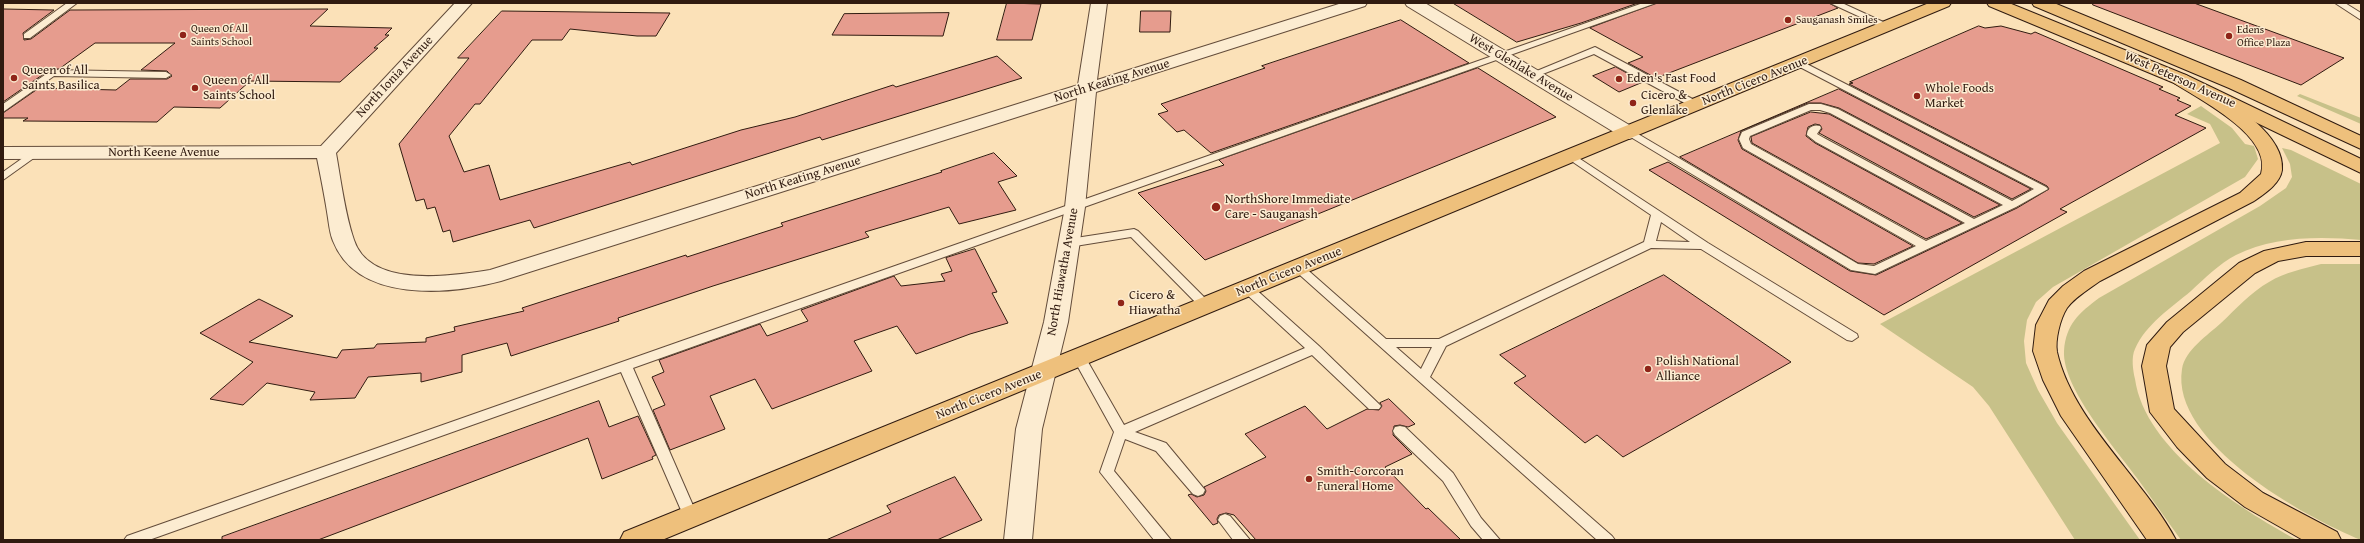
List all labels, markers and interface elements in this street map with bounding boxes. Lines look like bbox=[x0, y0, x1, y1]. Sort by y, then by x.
place label: Sauganash Smiles bbox=[1796, 13, 1878, 27]
marker: Sauganash Smiles bbox=[1783, 15, 1793, 25]
place label: Queen Of All Saints School bbox=[191, 22, 252, 48]
place label: Edens Office Plaza bbox=[2237, 23, 2290, 49]
marker: Queen Of All Saints School bbox=[178, 30, 188, 40]
street label: West Glenlake Avenue bbox=[1466, 31, 1576, 105]
marker: Edens Office Plaza bbox=[2224, 31, 2234, 41]
street label: North Ionia Avenue bbox=[353, 33, 437, 121]
street label: West Peterson Avenue bbox=[2122, 48, 2238, 112]
street label: North Cicero Avenue bbox=[1700, 53, 1810, 109]
street label: North Keating Avenue bbox=[1052, 56, 1172, 106]
place label: Queen of All Saints Basilica bbox=[22, 63, 100, 94]
place label: Eden's Fast Food bbox=[1627, 71, 1716, 87]
marker: Queen of All Saints Basilica bbox=[9, 73, 19, 83]
place label: Queen of All Saints School bbox=[203, 73, 275, 104]
marker: Eden's Fast Food bbox=[1614, 74, 1624, 84]
place label: Whole Foods Market bbox=[1925, 81, 1994, 112]
marker: Queen of All Saints School bbox=[190, 83, 200, 93]
place label: Cicero & Glenlake bbox=[1641, 88, 1688, 119]
marker: Whole Foods Market bbox=[1912, 91, 1922, 101]
marker: Cicero & Glenlake bbox=[1628, 98, 1638, 108]
street label: North Keene Avenue bbox=[108, 145, 220, 161]
street label: North Keating Avenue bbox=[743, 153, 863, 203]
place label: NorthShore Immediate Care - Sauganash bbox=[1225, 192, 1351, 223]
marker: NorthShore Immediate Care - Sauganash bbox=[1210, 201, 1222, 213]
street label: North Hiawatha Avenue bbox=[1044, 207, 1082, 337]
street label: North Cicero Avenue bbox=[1234, 244, 1344, 300]
place label: Cicero & Hiawatha bbox=[1129, 288, 1180, 319]
marker: Cicero & Hiawatha bbox=[1116, 298, 1126, 308]
place label: Polish National Alliance bbox=[1656, 354, 1739, 385]
marker: Polish National Alliance bbox=[1643, 364, 1653, 374]
street label: North Cicero Avenue bbox=[934, 367, 1044, 423]
place label: Smith-Corcoran Funeral Home bbox=[1317, 464, 1404, 495]
marker: Smith-Corcoran Funeral Home bbox=[1304, 474, 1314, 484]

